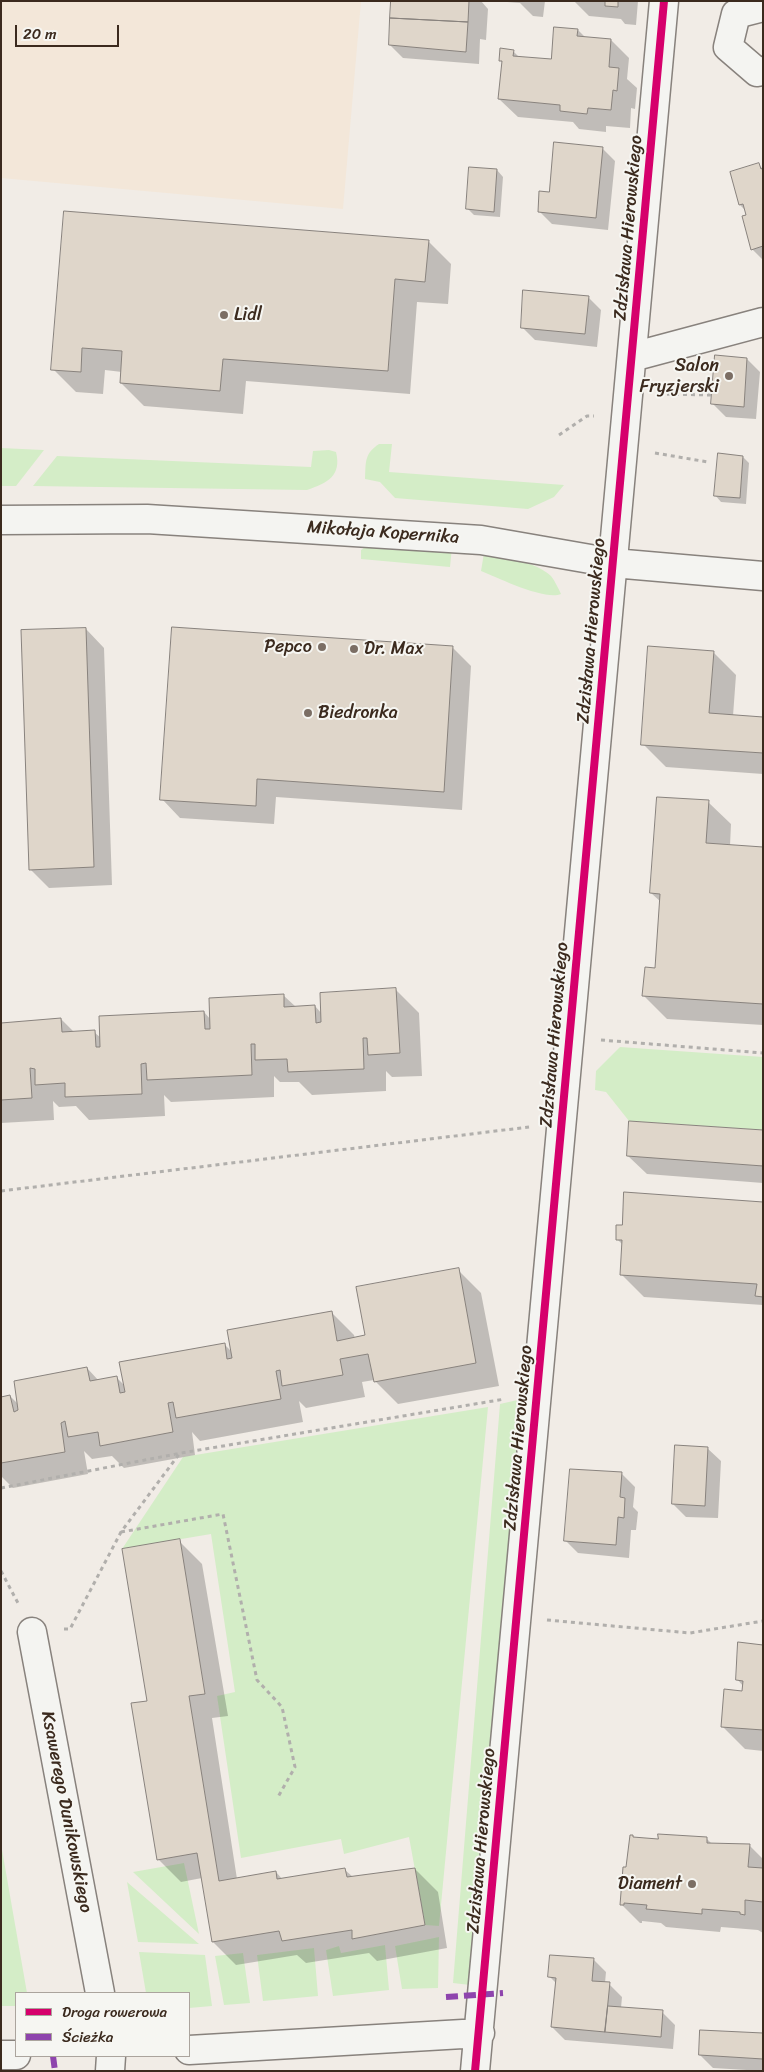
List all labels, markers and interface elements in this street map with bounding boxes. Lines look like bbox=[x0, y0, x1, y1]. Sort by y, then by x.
scale bar bbox=[18, 15, 121, 47]
text: 20 m bbox=[23, 21, 57, 47]
street label: Zdzisława Hierowskiego bbox=[610, 134, 648, 322]
place label: Lidl bbox=[234, 304, 262, 326]
marker: Lidl bbox=[218, 309, 230, 321]
place label: Salon Fryzjerski bbox=[640, 355, 719, 398]
marker: Salon Fryzjerski bbox=[723, 370, 735, 382]
street label: Mikołaja Kopernika bbox=[306, 517, 460, 549]
street label: Zdzisława Hierowskiego bbox=[573, 537, 611, 725]
place label: Pepco bbox=[264, 636, 312, 658]
place label: Dr. Max bbox=[364, 638, 424, 660]
marker: Pepco bbox=[316, 641, 328, 653]
marker: Dr. Max bbox=[348, 643, 360, 655]
place label: Biedronka bbox=[318, 702, 398, 724]
marker: Biedronka bbox=[302, 707, 314, 719]
street label: Zdzisława Hierowskiego bbox=[536, 941, 574, 1129]
street label: Zdzisława Hierowskiego bbox=[500, 1344, 538, 1532]
street label: Ksawerego Dunikowskiego bbox=[36, 1709, 96, 1915]
street label: Zdzisława Hierowskiego bbox=[463, 1747, 501, 1935]
place label: Diament bbox=[618, 1873, 682, 1895]
marker: Diament bbox=[686, 1878, 698, 1890]
legend bbox=[15, 1992, 190, 2057]
text: Droga rowerowa bbox=[62, 1999, 167, 2025]
text: Ścieżka bbox=[62, 2024, 113, 2050]

